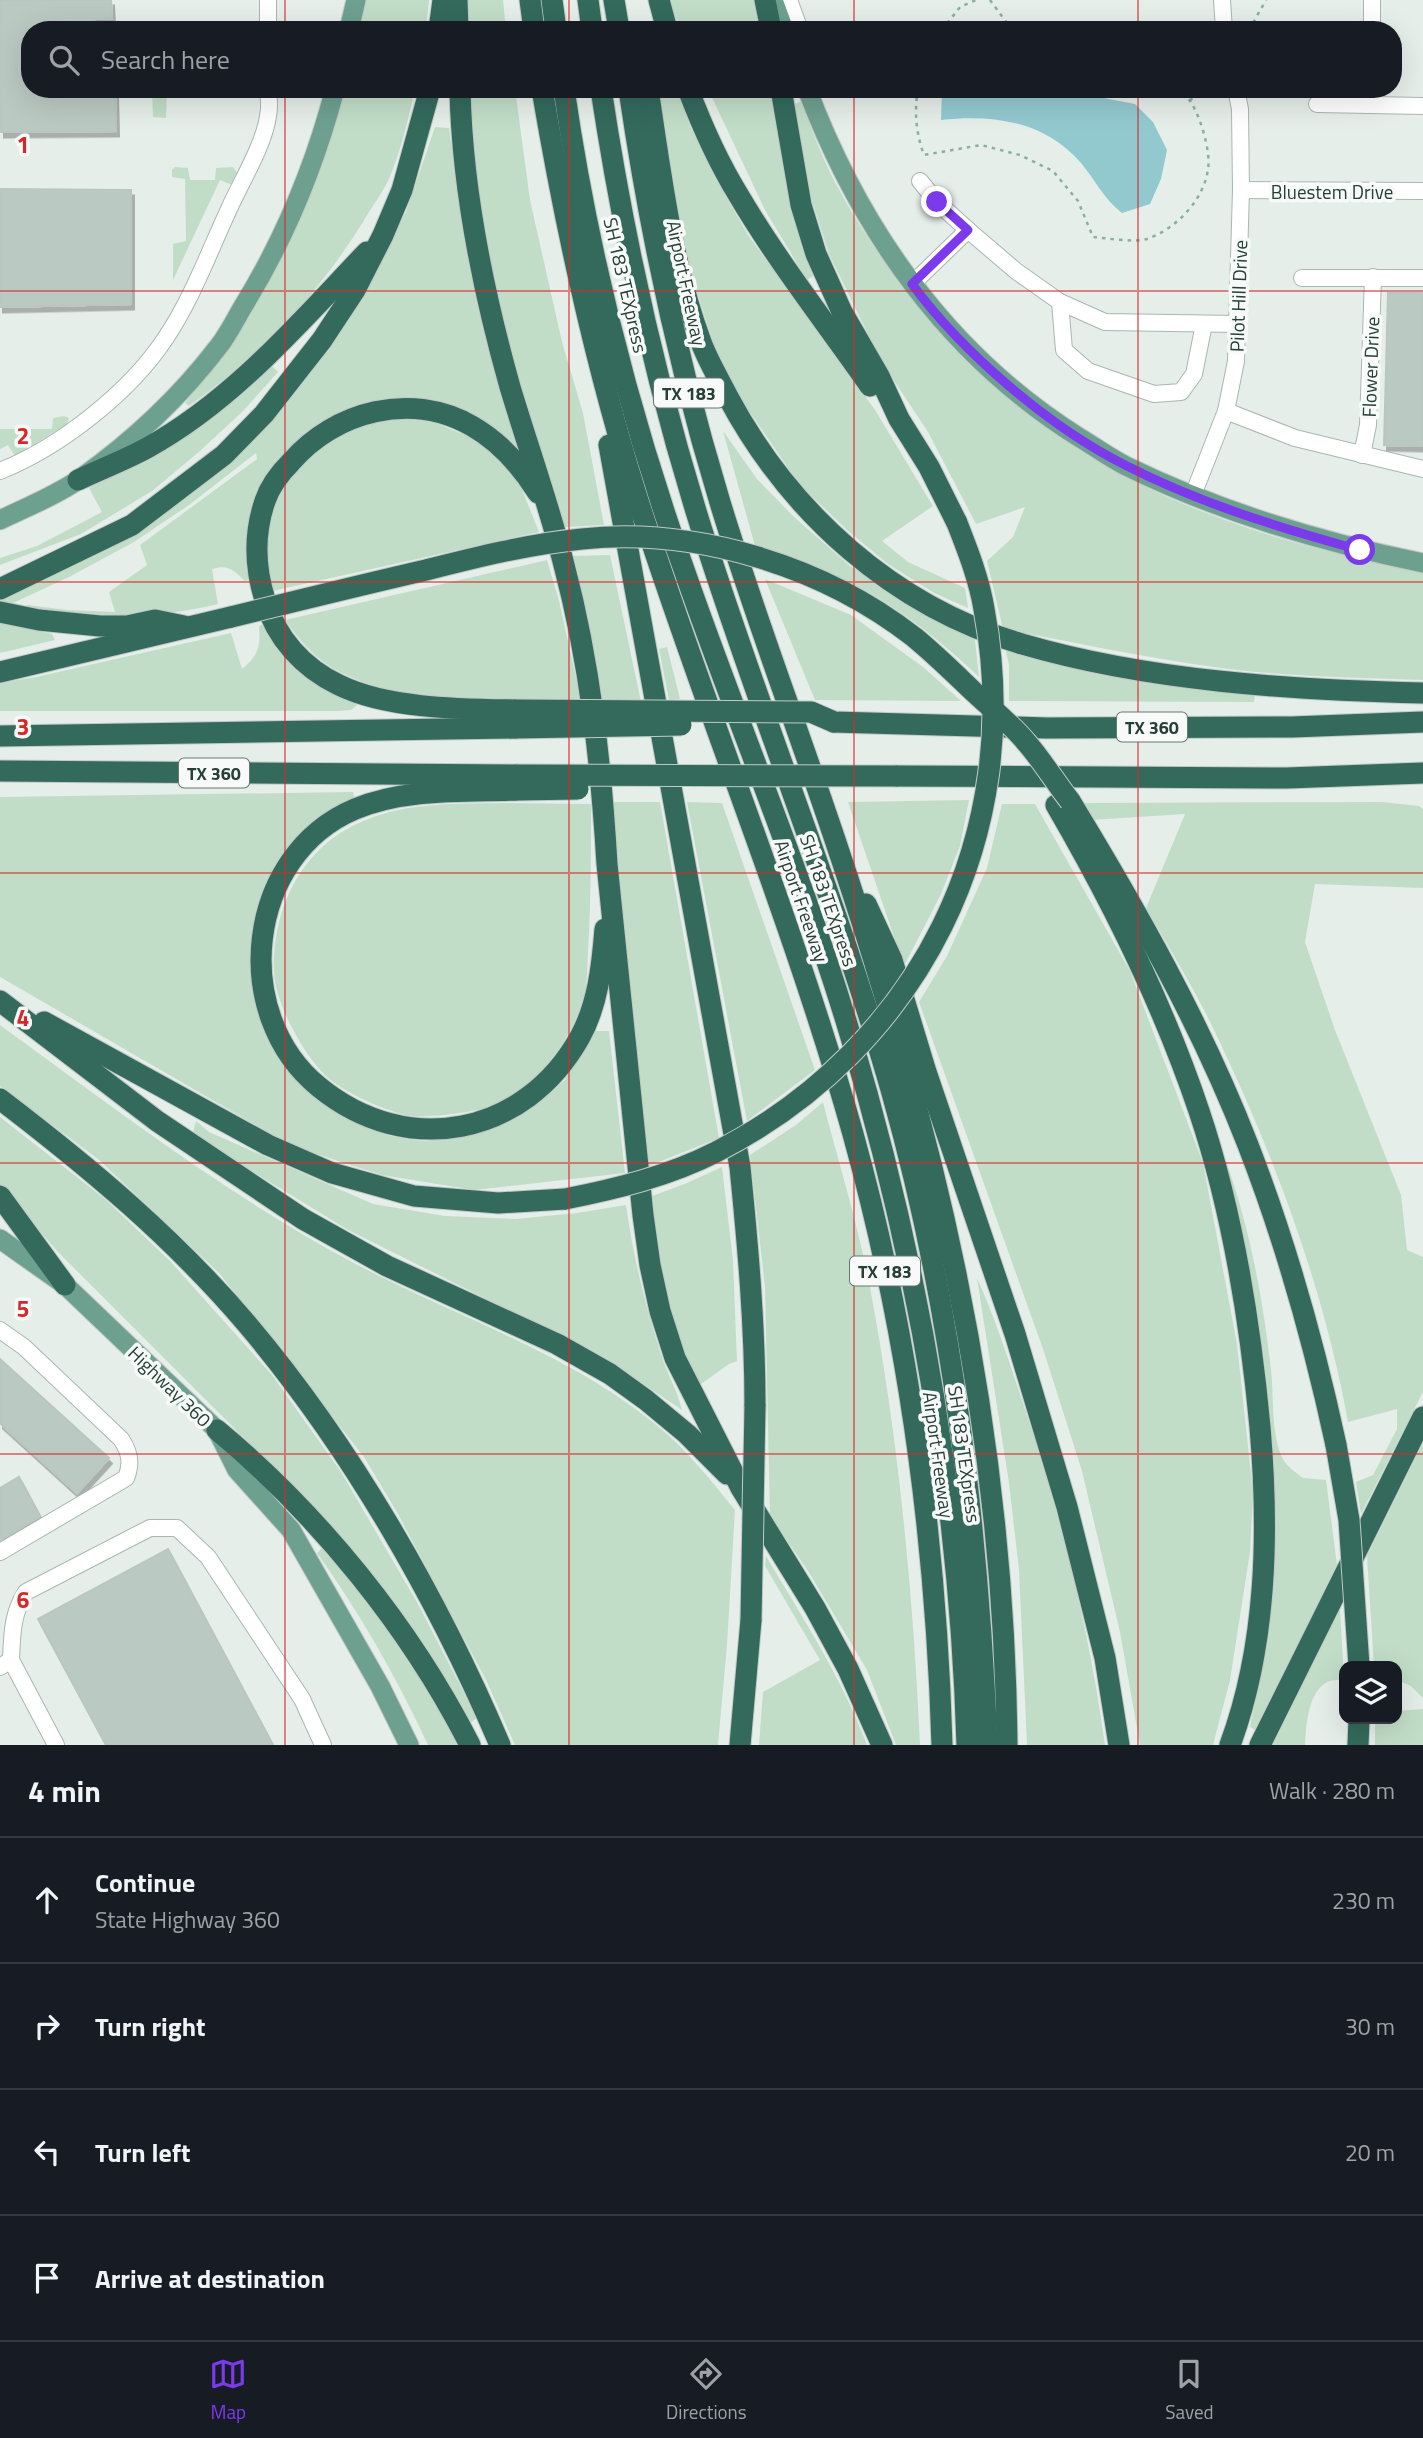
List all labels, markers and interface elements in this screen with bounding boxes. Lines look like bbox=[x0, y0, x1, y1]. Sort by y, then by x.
search box bbox=[21, 21, 1402, 98]
text: Search here bbox=[101, 40, 230, 79]
icon: search bbox=[45, 41, 83, 79]
text: 1 bbox=[17, 127, 29, 162]
street label: Bluestem Drive bbox=[1271, 177, 1393, 206]
route end bbox=[921, 186, 952, 217]
street label: SH 183 TEXpress bbox=[596, 214, 656, 356]
street label: Airport Freeway bbox=[660, 218, 714, 348]
street label: Pilot Hill Drive bbox=[1222, 239, 1254, 353]
street label: Flower Drive bbox=[1354, 316, 1386, 418]
road number: TX 183 bbox=[654, 379, 724, 408]
text: 2 bbox=[17, 418, 29, 453]
route start bbox=[1344, 534, 1375, 565]
text: 3 bbox=[17, 709, 29, 744]
road number: TX 360 bbox=[1117, 712, 1187, 742]
road number: TX 360 bbox=[179, 758, 249, 788]
street label: SH 183 TEXpress bbox=[793, 830, 865, 970]
street label: Airport Freeway bbox=[768, 836, 836, 966]
text: 4 bbox=[17, 1000, 29, 1035]
road number: TX 183 bbox=[850, 1256, 920, 1286]
text: 5 bbox=[17, 1291, 29, 1326]
street label: Highway 360 bbox=[122, 1339, 218, 1433]
street label: SH 183 TEXpress bbox=[941, 1384, 989, 1525]
street label: Airport Freeway bbox=[916, 1390, 962, 1520]
text: 6 bbox=[17, 1582, 30, 1617]
map controls bbox=[1339, 1661, 1402, 1724]
button: layers bbox=[1339, 1661, 1402, 1724]
text: 4 min bbox=[28, 1768, 101, 1814]
text: Walk · 280 m bbox=[1269, 1773, 1395, 1808]
text: Continue bbox=[95, 1863, 195, 1902]
icon: ahead bbox=[28, 1881, 66, 1919]
text: 230 m bbox=[1332, 1883, 1395, 1918]
text: State Highway 360 bbox=[95, 1902, 280, 1937]
icon: right bbox=[28, 2007, 66, 2045]
text: Turn right bbox=[95, 2007, 206, 2046]
text: 30 m bbox=[1345, 2009, 1395, 2044]
icon: left bbox=[28, 2133, 66, 2171]
text: Turn left bbox=[95, 2133, 190, 2172]
text: 20 m bbox=[1345, 2135, 1395, 2170]
icon: arrive bbox=[28, 2259, 66, 2297]
text: Arrive at destination bbox=[95, 2259, 325, 2298]
tab: Map bbox=[209, 2355, 247, 2426]
tab: Directions bbox=[666, 2355, 747, 2426]
tab: Saved bbox=[1165, 2355, 1214, 2426]

